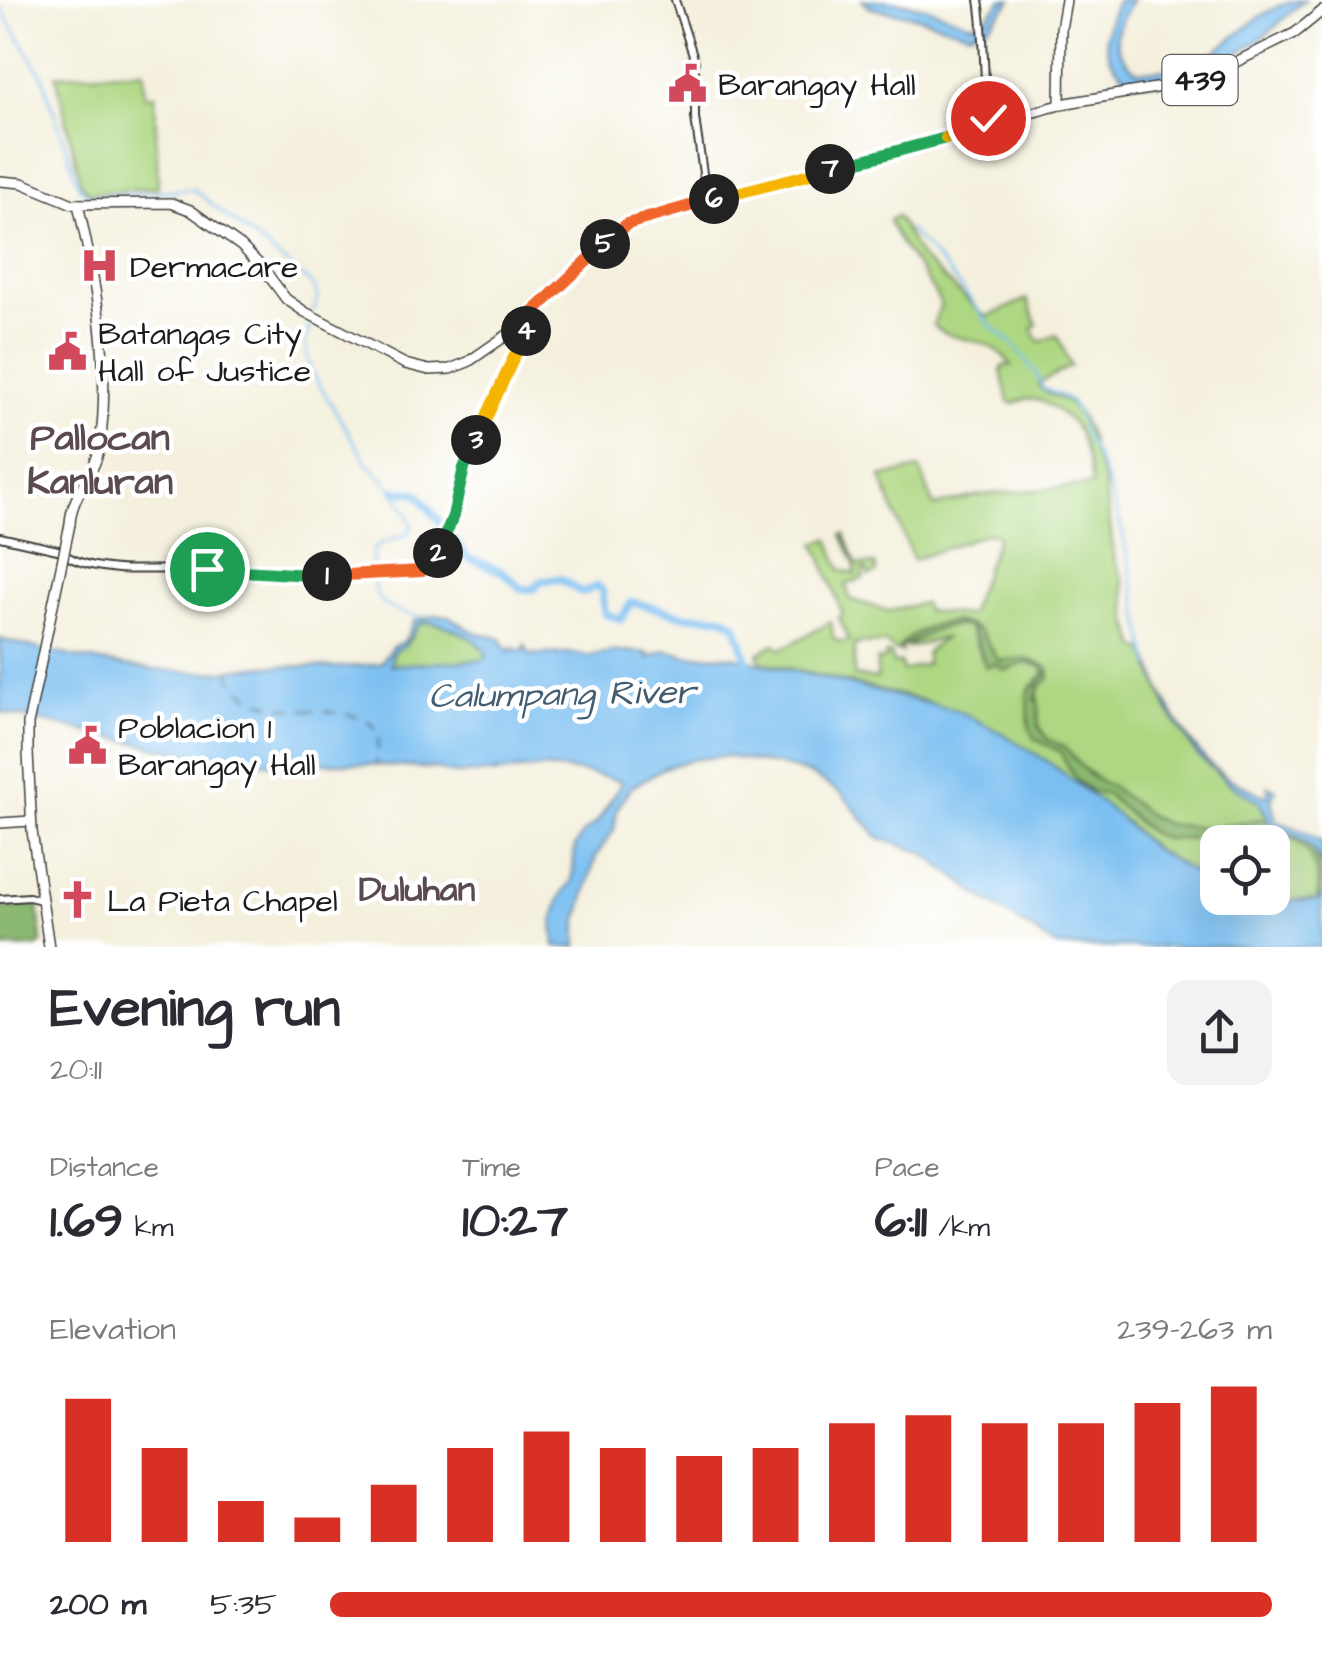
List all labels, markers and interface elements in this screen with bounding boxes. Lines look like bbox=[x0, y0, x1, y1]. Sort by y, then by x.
road number: 439 bbox=[1162, 55, 1238, 105]
public building icon: Barangay Hall bbox=[667, 63, 709, 105]
place label: Barangay Hall bbox=[718, 63, 916, 108]
pin bbox=[946, 76, 1031, 161]
icon: check bbox=[961, 91, 1016, 146]
pin: 7 bbox=[805, 144, 855, 194]
text: 7 bbox=[821, 149, 839, 188]
pin: 6 bbox=[689, 174, 739, 224]
text: 6 bbox=[705, 179, 723, 218]
pin: 5 bbox=[580, 219, 630, 269]
text: 5 bbox=[595, 224, 615, 263]
hospital icon: Dermacare bbox=[79, 245, 121, 287]
place label: Dermacare bbox=[130, 245, 298, 290]
pin: 4 bbox=[501, 306, 551, 356]
text: 4 bbox=[516, 311, 536, 350]
place label: Batangas City Hall of Justice bbox=[98, 312, 311, 394]
public building icon: Batangas City Hall of Justice bbox=[47, 330, 89, 372]
district label: Pallocan Kanluran bbox=[27, 413, 173, 509]
pin: 3 bbox=[451, 415, 501, 465]
text: 3 bbox=[469, 420, 483, 459]
pin bbox=[165, 527, 250, 612]
pin: 2 bbox=[413, 528, 463, 578]
text: 2 bbox=[430, 533, 446, 572]
icon: arrive bbox=[180, 542, 235, 597]
pin: 1 bbox=[302, 551, 352, 601]
text: 1 bbox=[325, 556, 329, 595]
water label: Calumpang River bbox=[428, 668, 699, 722]
place label: Poblacion 1 Barangay Hall bbox=[118, 706, 316, 788]
public building icon: Poblacion 1 Barangay Hall bbox=[67, 724, 109, 766]
map controls bbox=[1200, 825, 1290, 915]
button: locate bbox=[1200, 825, 1290, 915]
district label: Duluhan bbox=[359, 865, 476, 914]
church icon: La Pieta Chapel bbox=[56, 879, 98, 921]
place label: La Pieta Chapel bbox=[107, 879, 338, 924]
text: Evening run bbox=[50, 971, 340, 1047]
button: share bbox=[1167, 980, 1272, 1085]
text: 20:11 bbox=[50, 1047, 102, 1092]
text: Distance bbox=[50, 1148, 159, 1187]
text: Time bbox=[462, 1148, 521, 1187]
text: Pace bbox=[875, 1148, 940, 1187]
text: 1.69 bbox=[50, 1187, 123, 1256]
text: 10:27 bbox=[462, 1187, 568, 1256]
text: 6:11 bbox=[875, 1187, 927, 1256]
text: km bbox=[123, 1208, 173, 1247]
text: /km bbox=[927, 1208, 990, 1247]
text: Elevation bbox=[50, 1307, 176, 1352]
text: 239–263 m bbox=[1117, 1307, 1272, 1352]
text: 200 m bbox=[50, 1582, 146, 1627]
text: 5:35 bbox=[210, 1582, 277, 1627]

